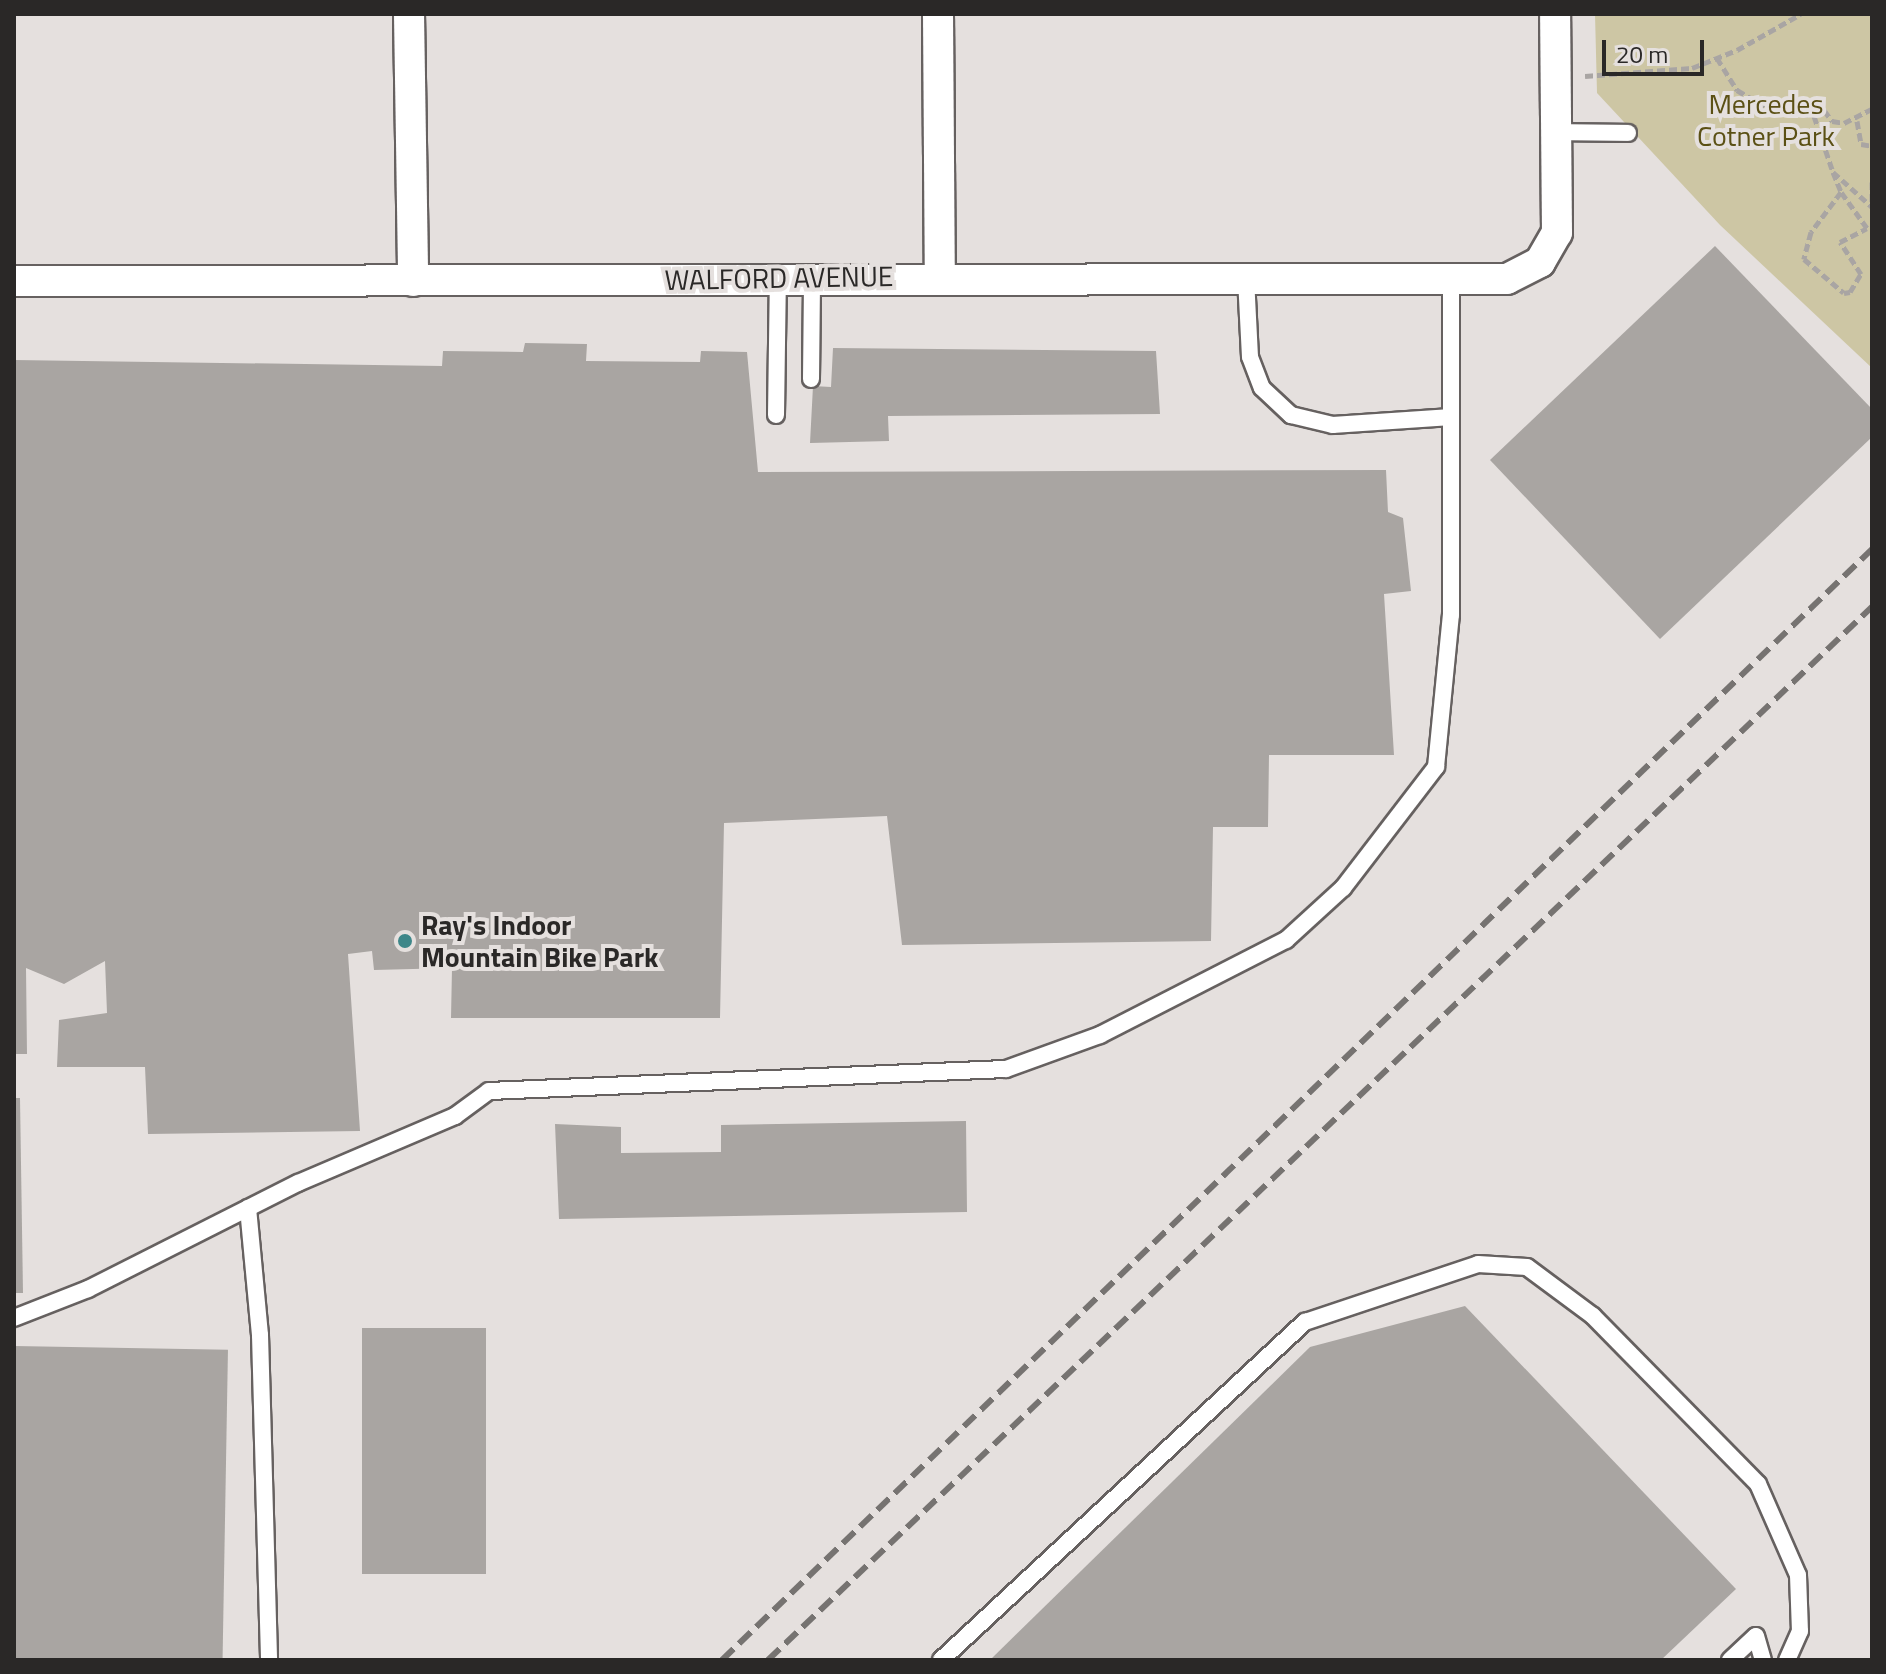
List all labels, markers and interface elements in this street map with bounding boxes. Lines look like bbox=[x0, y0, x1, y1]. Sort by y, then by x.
scale bar bbox=[1606, 24, 1708, 74]
text: 20 m bbox=[1616, 36, 1668, 72]
park label: Mercedes Cotner Park bbox=[1697, 87, 1835, 153]
street label: WALFORD AVENUE bbox=[664, 259, 894, 297]
place label: Ray's Indoor Mountain Bike Park bbox=[421, 908, 658, 974]
marker: Ray's Indoor Mountain Bike Park bbox=[396, 932, 414, 950]

